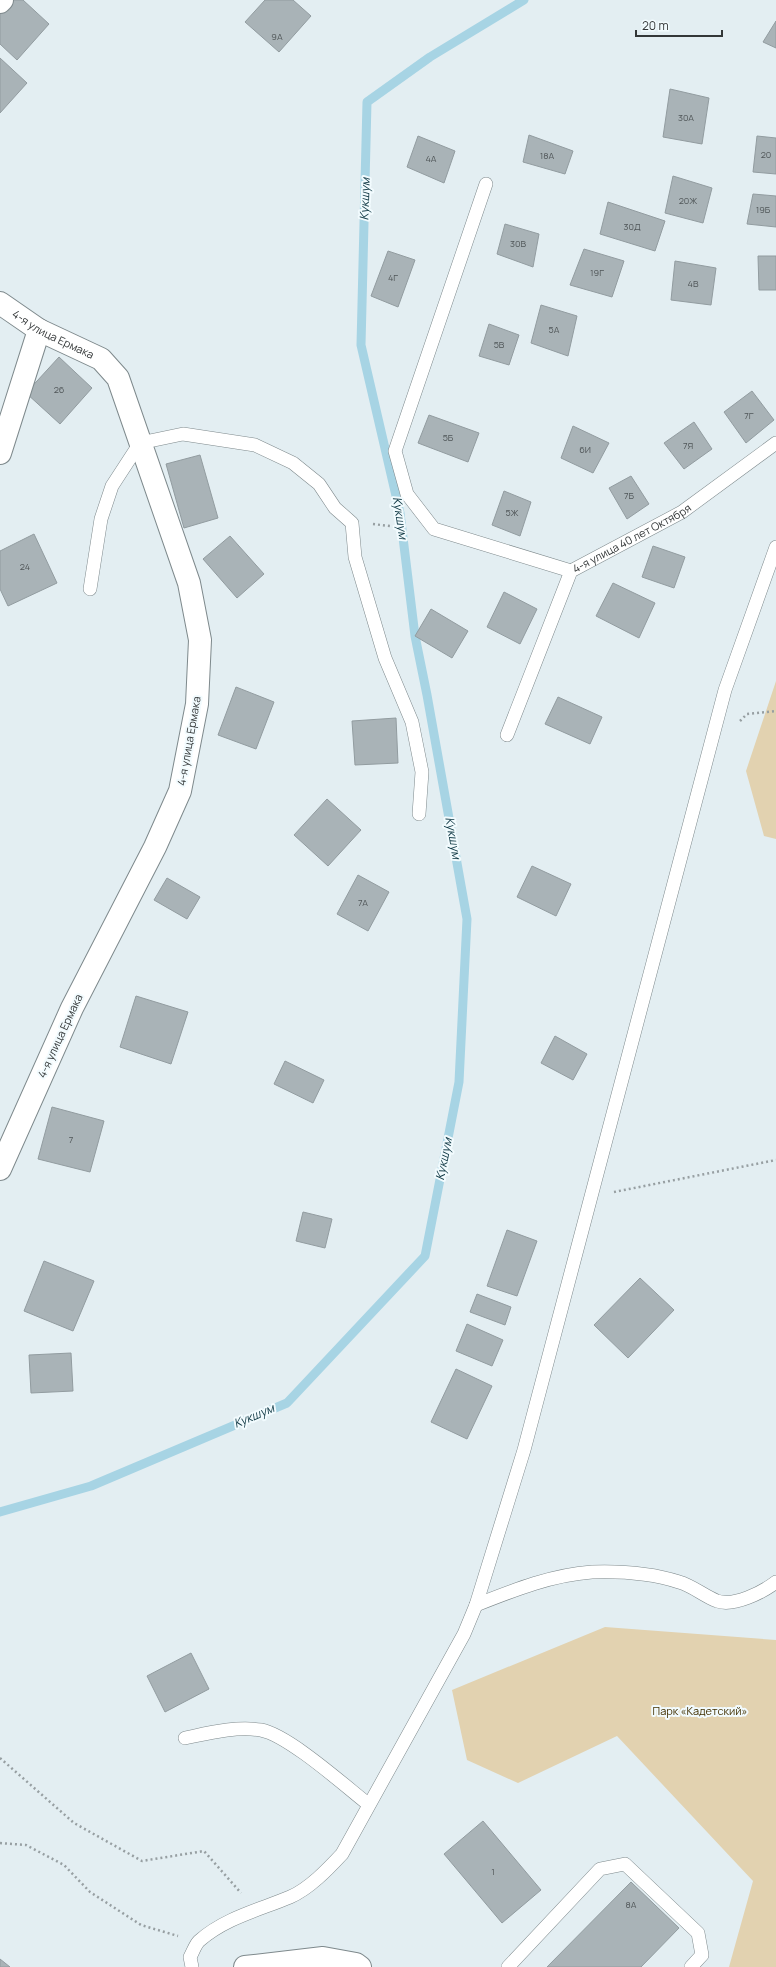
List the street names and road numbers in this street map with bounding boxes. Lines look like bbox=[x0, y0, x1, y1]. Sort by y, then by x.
street label: 4-я улица Ермака bbox=[10, 306, 97, 362]
street label: 4-я улица 40 лет Октября bbox=[570, 500, 694, 576]
street label: 4-я улица Ермака bbox=[173, 695, 204, 787]
street label: 4-я улица Ермака bbox=[34, 992, 86, 1080]

